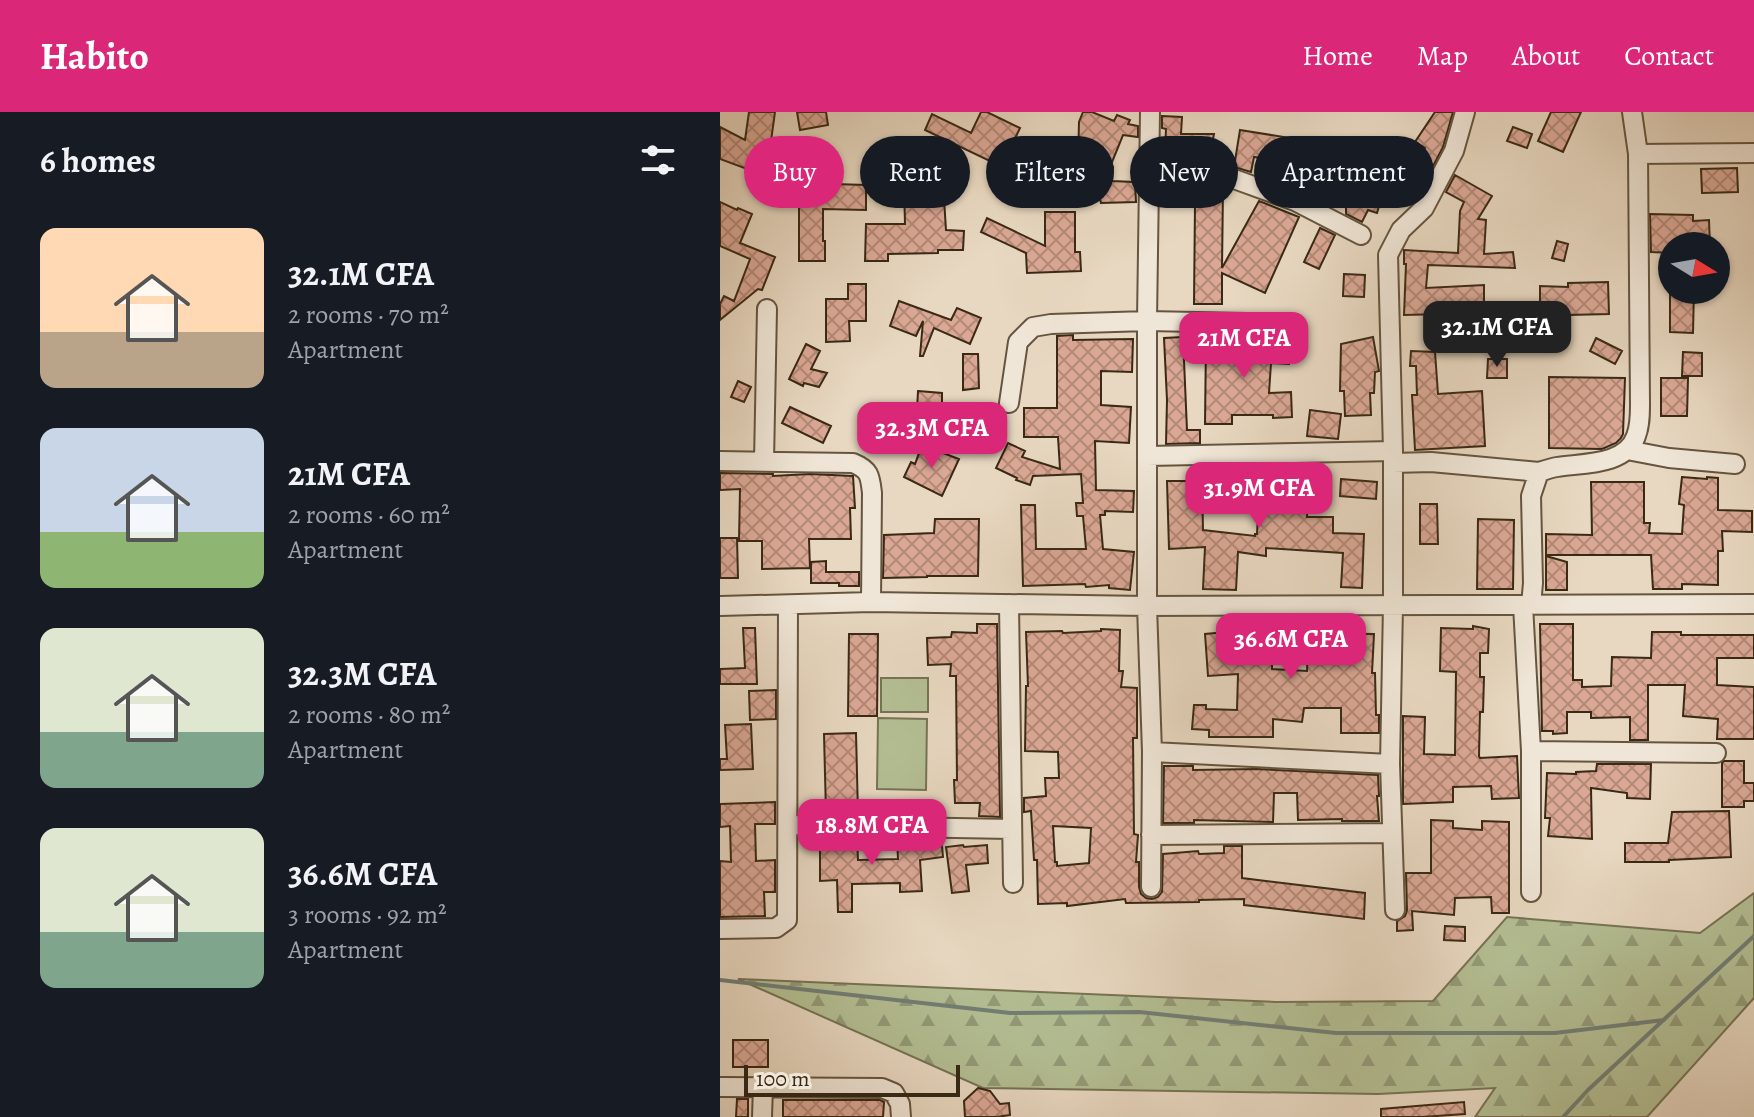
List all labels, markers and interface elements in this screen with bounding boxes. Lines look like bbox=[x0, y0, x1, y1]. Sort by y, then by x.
text: Habito bbox=[40, 30, 149, 82]
text: Home bbox=[1302, 37, 1373, 75]
text: Map bbox=[1417, 37, 1468, 75]
text: About bbox=[1512, 37, 1580, 75]
text: Contact bbox=[1624, 37, 1714, 75]
chip: Buy bbox=[744, 136, 844, 208]
chip: Rent bbox=[860, 136, 970, 208]
chip: Filters bbox=[986, 136, 1114, 208]
chip: New bbox=[1130, 136, 1238, 208]
chip: Apartment bbox=[1254, 136, 1434, 208]
text: 6 homes bbox=[40, 137, 156, 184]
icon: filters bbox=[636, 138, 680, 182]
north arrow bbox=[1658, 232, 1730, 304]
map controls bbox=[1658, 232, 1730, 304]
text: 32.1M CFA bbox=[288, 250, 434, 297]
icon: home bbox=[104, 260, 200, 356]
text: 2 rooms · 70 m² bbox=[288, 297, 449, 332]
pin: 32.1M CFA bbox=[1405, 301, 1589, 369]
text: 32.1M CFA bbox=[1441, 309, 1553, 344]
pin: 21M CFA bbox=[1170, 312, 1318, 380]
text: 21M CFA bbox=[1197, 320, 1291, 355]
text: Apartment bbox=[288, 332, 403, 367]
pin: 32.3M CFA bbox=[840, 402, 1024, 470]
text: 32.3M CFA bbox=[875, 410, 989, 445]
text: 21M CFA bbox=[288, 450, 410, 497]
icon: home bbox=[104, 460, 200, 556]
pin: 31.9M CFA bbox=[1167, 462, 1351, 530]
text: 31.9M CFA bbox=[1203, 470, 1315, 505]
text: 2 rooms · 60 m² bbox=[288, 497, 450, 532]
text: Apartment bbox=[288, 532, 403, 567]
pin: 36.6M CFA bbox=[1199, 613, 1383, 681]
text: 36.6M CFA bbox=[1234, 621, 1348, 656]
text: 32.3M CFA bbox=[288, 650, 437, 697]
icon: home bbox=[104, 660, 200, 756]
text: 2 rooms · 80 m² bbox=[288, 697, 450, 732]
text: Apartment bbox=[288, 732, 403, 767]
pin: 18.8M CFA bbox=[780, 799, 964, 867]
text: 18.8M CFA bbox=[816, 807, 928, 842]
text: 36.6M CFA bbox=[288, 850, 437, 897]
icon: home bbox=[104, 860, 200, 956]
text: 3 rooms · 92 m² bbox=[288, 897, 447, 932]
text: Apartment bbox=[288, 932, 403, 967]
scale bar bbox=[744, 1061, 960, 1097]
text: 100 m bbox=[756, 1064, 810, 1094]

